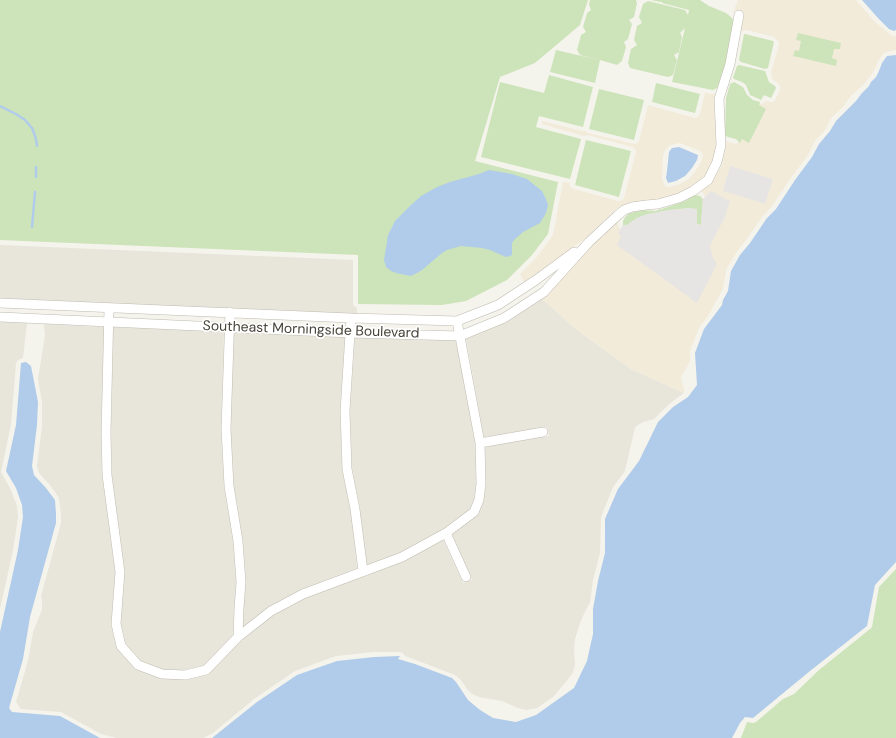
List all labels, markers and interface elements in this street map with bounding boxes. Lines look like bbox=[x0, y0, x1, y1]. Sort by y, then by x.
street label: Southeast Morningside Boulevard bbox=[202, 318, 420, 342]

